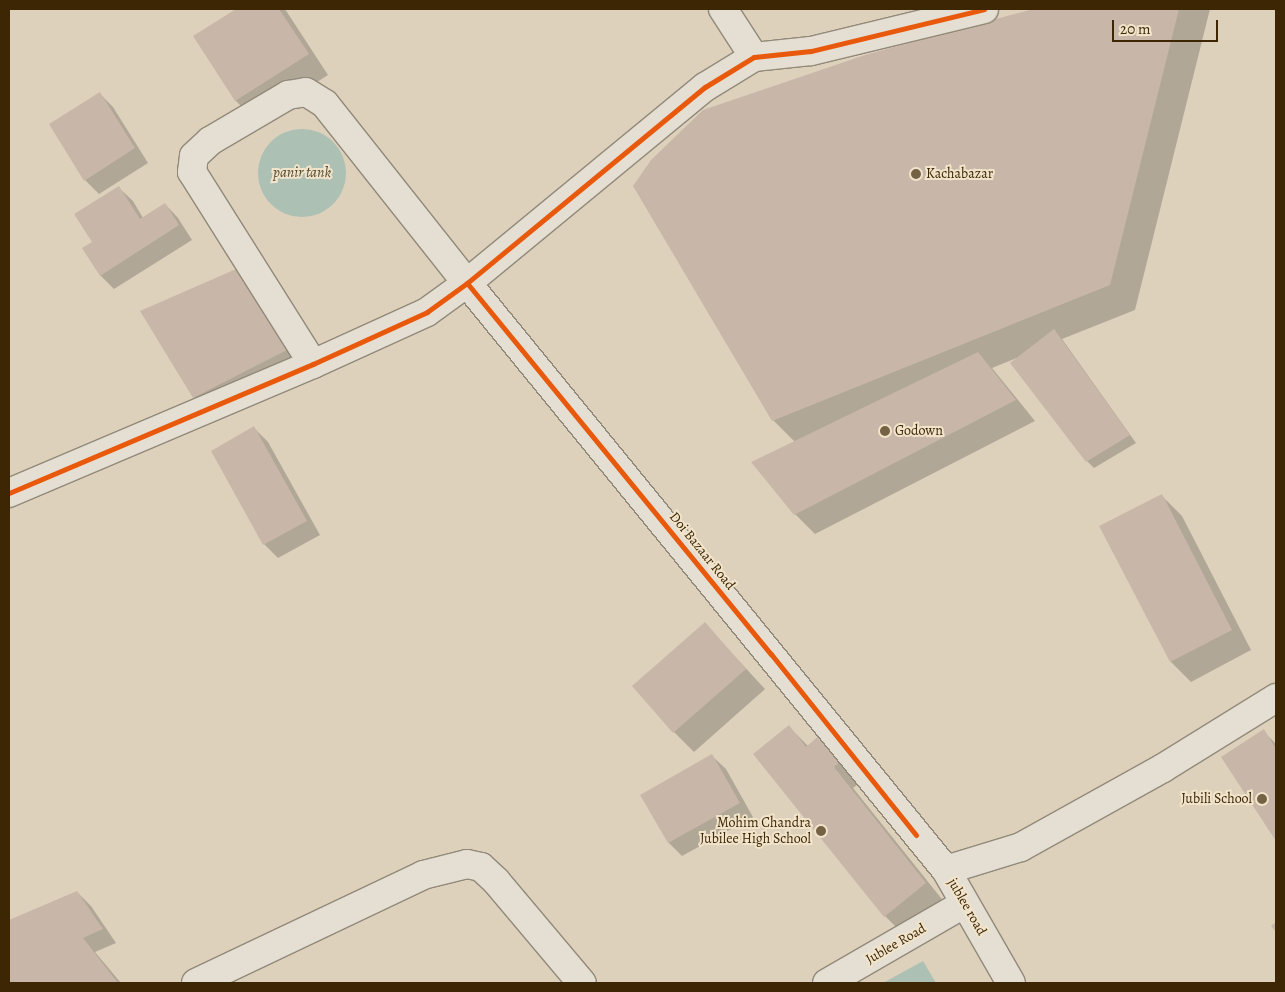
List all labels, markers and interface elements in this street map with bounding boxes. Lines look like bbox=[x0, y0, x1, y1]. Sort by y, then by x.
scale bar bbox=[1115, 10, 1221, 42]
text: 20 m bbox=[1120, 19, 1151, 39]
water label: panir tank bbox=[273, 164, 331, 182]
place label: Kachabazar bbox=[926, 166, 993, 182]
marker: Kachabazar bbox=[910, 168, 922, 180]
place label: Godown bbox=[895, 423, 943, 439]
marker: Godown bbox=[879, 425, 891, 437]
street label: Doi Bazaar Road bbox=[666, 509, 738, 593]
place label: Jubili School bbox=[1181, 791, 1252, 807]
marker: Jubili School bbox=[1256, 793, 1268, 805]
place label: Mohim Chandra Jubilee High School bbox=[700, 815, 811, 848]
marker: Mohim Chandra Jubilee High School bbox=[815, 825, 827, 837]
street label: jublee road bbox=[944, 875, 990, 939]
street label: Jublee Road bbox=[863, 920, 929, 968]

